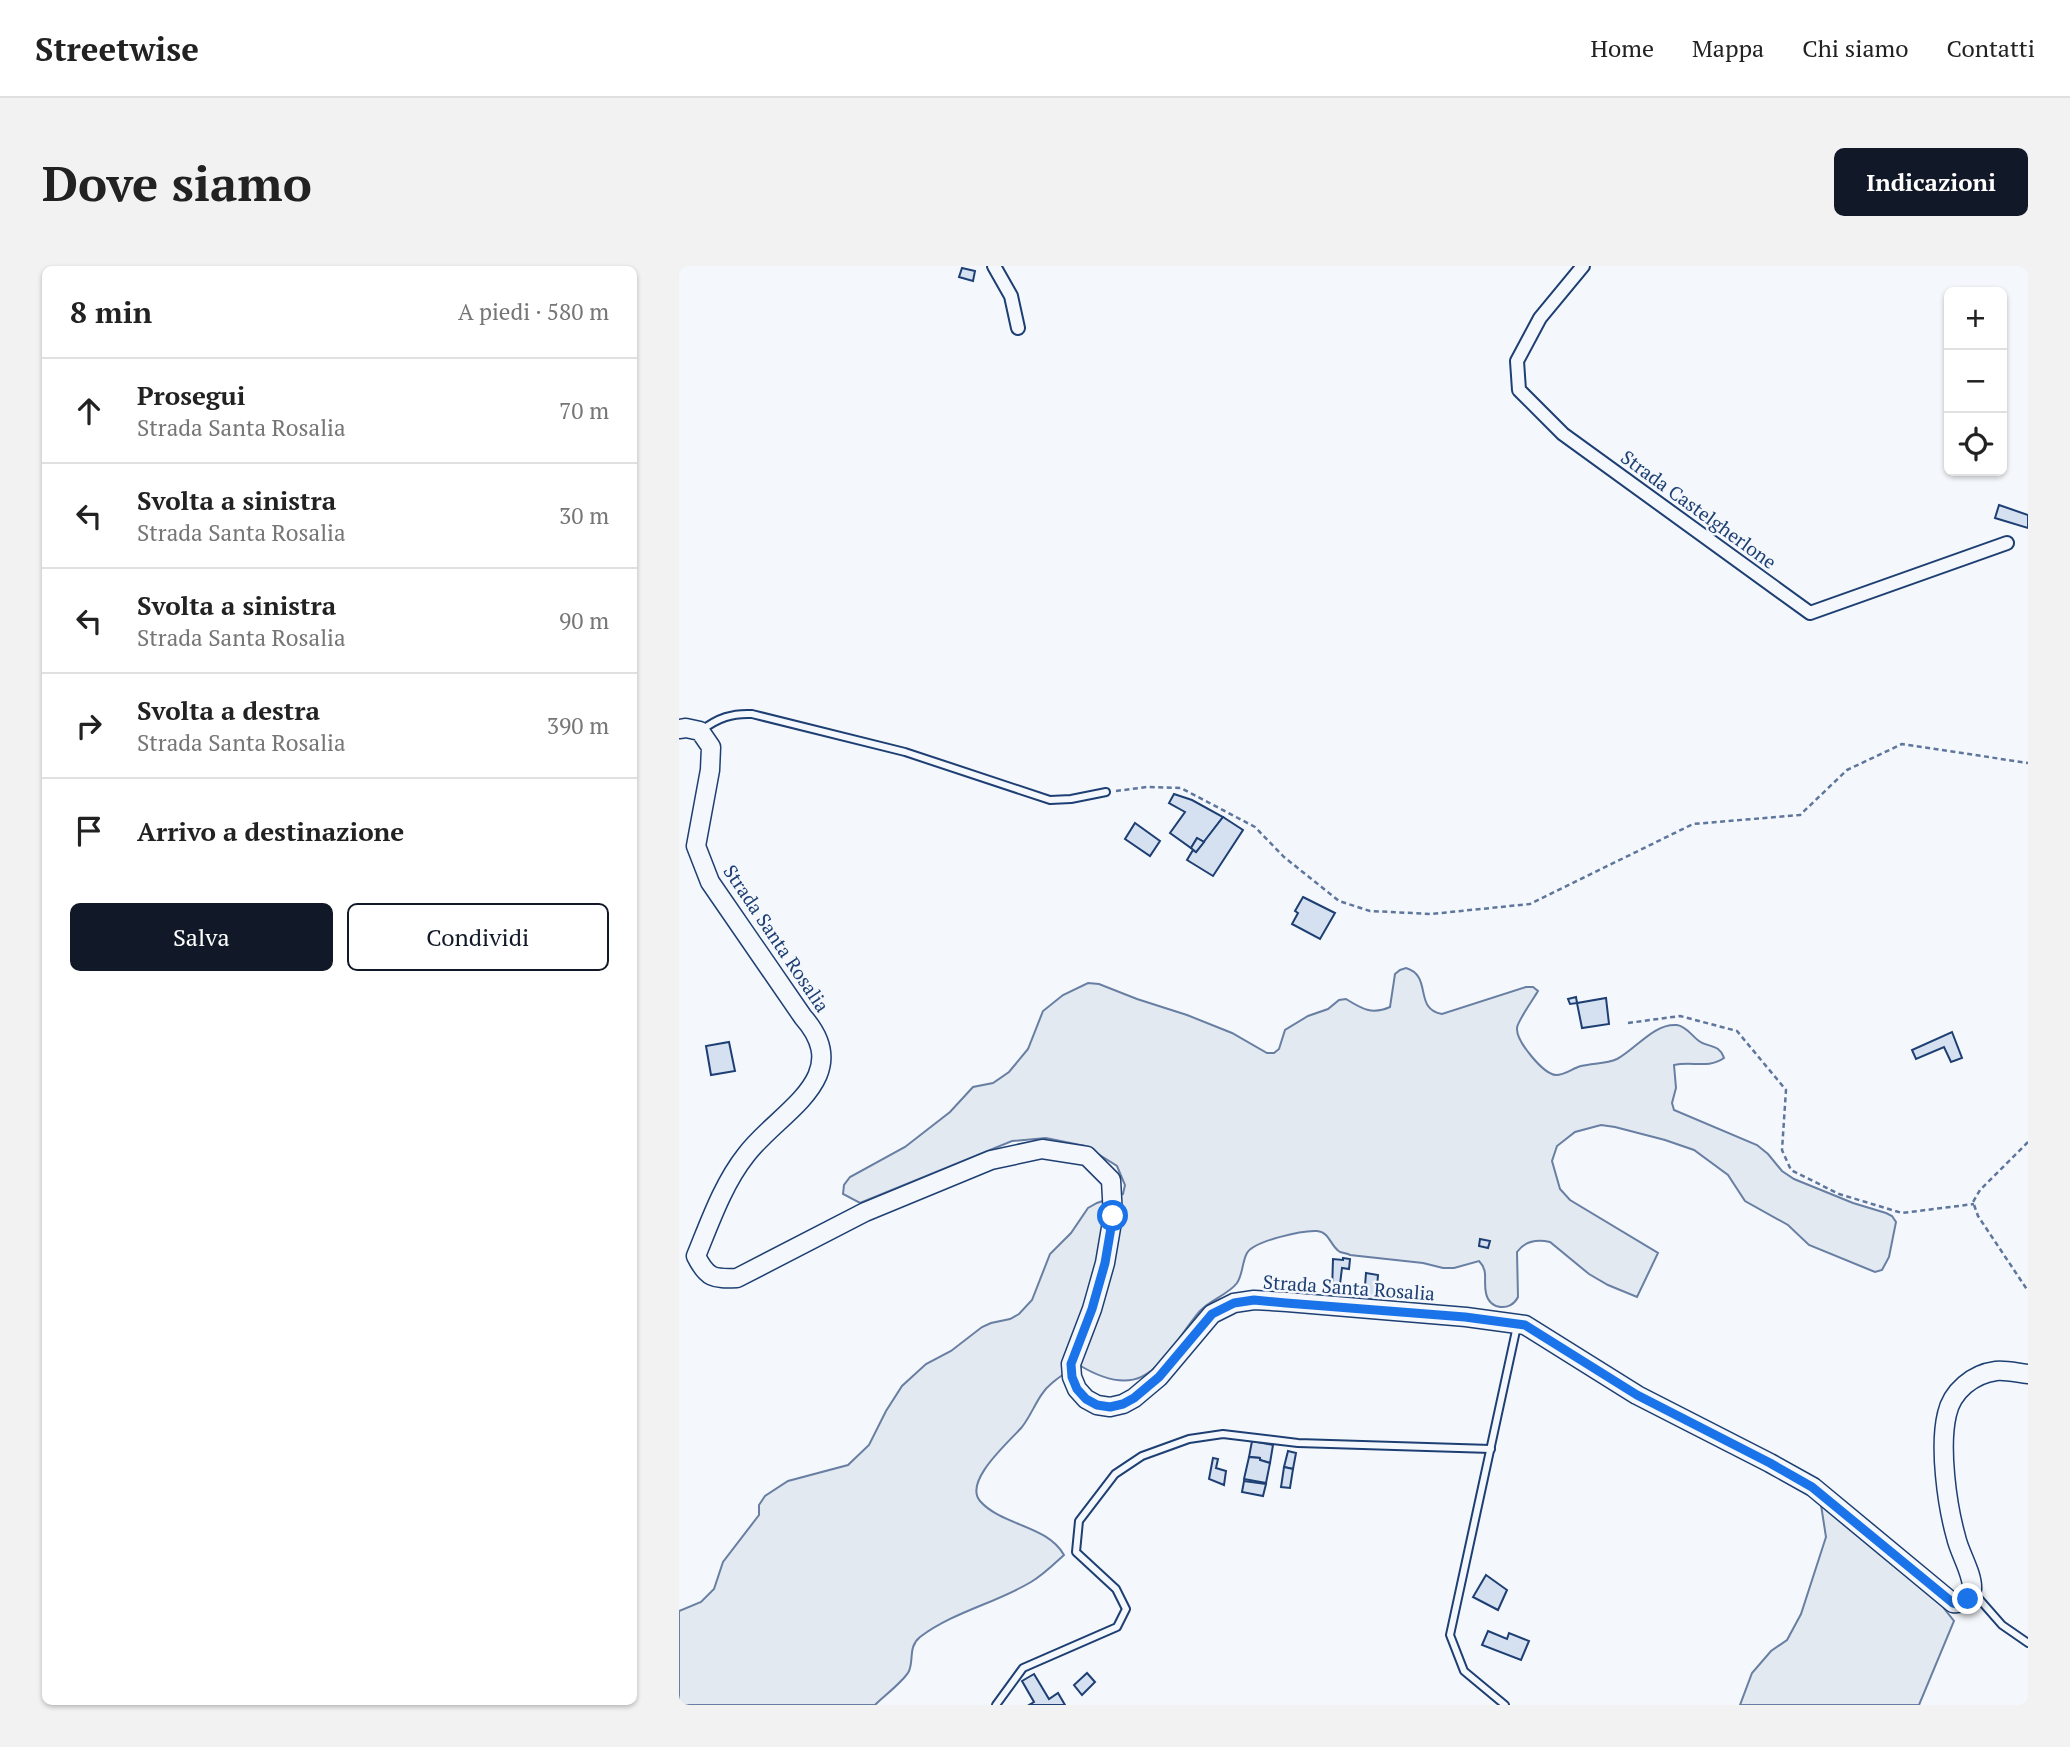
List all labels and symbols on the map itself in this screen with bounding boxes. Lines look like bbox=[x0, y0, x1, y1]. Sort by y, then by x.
street label: Strada Castelgherlone bbox=[1616, 444, 1782, 574]
street label: Strada Santa Rosalia bbox=[718, 860, 836, 1017]
route start bbox=[1097, 1200, 1128, 1231]
street label: Strada Santa Rosalia bbox=[1262, 1269, 1436, 1306]
route end bbox=[1952, 1583, 1983, 1614]

